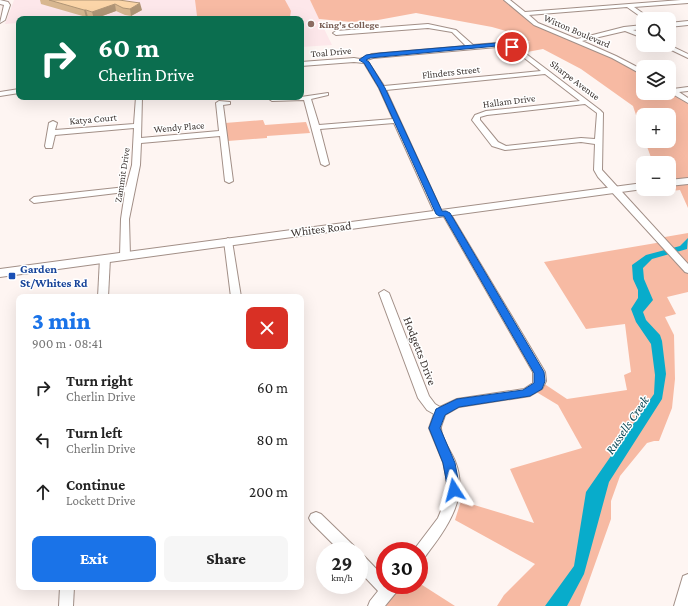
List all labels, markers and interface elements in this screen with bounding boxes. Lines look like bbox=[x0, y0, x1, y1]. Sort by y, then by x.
street label: Witton Boulevard bbox=[542, 12, 612, 50]
map controls bbox=[636, 12, 676, 196]
button: search bbox=[636, 12, 676, 52]
marker: King's College bbox=[306, 19, 316, 29]
place label: King's College bbox=[319, 19, 380, 30]
pin bbox=[495, 30, 529, 64]
icon: right bbox=[32, 32, 84, 84]
text: 60 m bbox=[98, 32, 159, 63]
icon: arrive bbox=[501, 36, 523, 58]
street label: Toal Drive bbox=[310, 45, 352, 59]
street label: Sharpe Avenue bbox=[548, 58, 602, 103]
button: layers bbox=[636, 60, 676, 100]
street label: Flinders Street bbox=[422, 63, 481, 80]
text: Cherlin Drive bbox=[98, 65, 194, 85]
street label: Hallam Drive bbox=[482, 92, 536, 110]
button: + bbox=[636, 108, 676, 148]
street label: Katya Court bbox=[69, 111, 118, 127]
street label: Wendy Place bbox=[153, 119, 206, 135]
street label: Zammit Drive bbox=[112, 146, 132, 203]
button: − bbox=[636, 156, 676, 196]
street label: Whites Road bbox=[290, 218, 353, 240]
place label: Garden St/Whites Rd bbox=[20, 262, 88, 290]
marker: Garden St/Whites Rd bbox=[7, 271, 17, 281]
text: 3 min bbox=[32, 307, 91, 334]
button: close bbox=[246, 307, 288, 349]
street label: Hodgetts Drive bbox=[401, 315, 439, 387]
text: 900 m · 08:41 bbox=[32, 336, 102, 351]
text: Turn right bbox=[66, 373, 133, 389]
icon: right bbox=[32, 377, 54, 399]
text: 60 m bbox=[257, 380, 288, 396]
text: Cherlin Drive bbox=[66, 389, 135, 404]
water label: Russells Creek bbox=[602, 392, 653, 457]
text: Turn left bbox=[66, 425, 122, 441]
icon: left bbox=[32, 429, 54, 451]
text: 80 m bbox=[257, 432, 288, 448]
text: Cherlin Drive bbox=[66, 441, 135, 456]
position arrow bbox=[433, 469, 475, 511]
text: Continue bbox=[66, 477, 125, 493]
icon: ahead bbox=[32, 481, 54, 503]
text: 200 m bbox=[249, 484, 288, 500]
text: Lockett Drive bbox=[66, 493, 135, 508]
button: Exit bbox=[32, 536, 156, 582]
button: Share bbox=[164, 536, 288, 582]
speed limit sign: 30 bbox=[376, 542, 428, 594]
text: 29 bbox=[331, 552, 353, 574]
text: km/h bbox=[331, 572, 353, 583]

